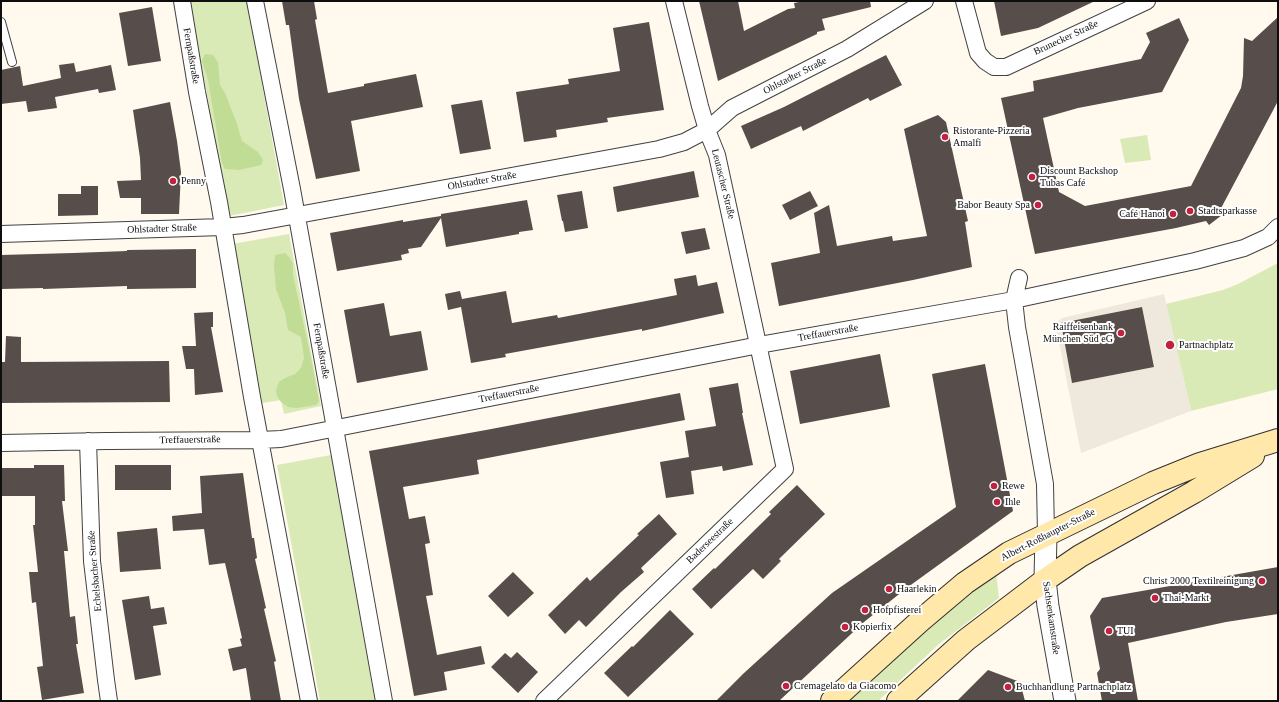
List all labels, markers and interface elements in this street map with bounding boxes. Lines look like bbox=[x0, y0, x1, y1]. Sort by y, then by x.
street label: Brunecker Straße bbox=[1032, 18, 1100, 58]
street label: Fernpaßstraße bbox=[180, 27, 202, 85]
street label: Ohlstadter Straße bbox=[761, 55, 829, 97]
place label: Ristorante-Pizzeria Amalfi bbox=[953, 125, 1030, 148]
marker: Ristorante-Pizzeria Amalfi bbox=[940, 132, 950, 142]
street label: Leutascher Straße bbox=[708, 148, 738, 220]
place label: Discount Backshop Tubas Café bbox=[1040, 165, 1118, 188]
street label: Ohlstadter Straße bbox=[447, 169, 517, 193]
marker: Discount Backshop Tubas Café bbox=[1027, 172, 1037, 182]
place label: Penny bbox=[181, 175, 206, 187]
marker: Penny bbox=[168, 176, 178, 186]
place label: Babor Beauty Spa bbox=[957, 199, 1030, 211]
marker: Babor Beauty Spa bbox=[1033, 200, 1043, 210]
place label: Stadtsparkasse bbox=[1198, 205, 1257, 217]
marker: Stadtsparkasse bbox=[1185, 206, 1195, 216]
place label: Café Hanoi bbox=[1119, 208, 1165, 220]
marker: Café Hanoi bbox=[1168, 209, 1178, 219]
street label: Ohlstadter Straße bbox=[127, 222, 197, 236]
place label: Raiffeisenbank München Süd eG bbox=[1043, 321, 1113, 344]
street label: Fernpaßstraße bbox=[310, 322, 332, 380]
street label: Treffauerstraße bbox=[797, 322, 859, 344]
marker: Raiffeisenbank München Süd eG bbox=[1116, 328, 1126, 338]
marker: Partnachplatz bbox=[1164, 339, 1176, 351]
place label: Partnachplatz bbox=[1179, 339, 1233, 351]
street label: Treffauerstraße bbox=[478, 382, 540, 406]
street label: Treffauerstraße bbox=[159, 433, 221, 447]
place label: Rewe bbox=[1002, 480, 1025, 492]
marker: Rewe bbox=[989, 481, 999, 491]
place label: Ihle bbox=[1005, 496, 1021, 508]
marker: Ihle bbox=[992, 497, 1002, 507]
street label: Albert-Roßhaupter-Straße bbox=[999, 506, 1097, 564]
street label: Baderseestraße bbox=[684, 516, 736, 566]
street label: Echelsbacher Straße bbox=[85, 530, 105, 612]
place label: Christ 2000 Textilreinigung bbox=[1143, 575, 1254, 587]
marker: Christ 2000 Textilreinigung bbox=[1257, 576, 1267, 586]
street label: Sachsenkamstraße bbox=[1040, 581, 1062, 655]
place label: Haarlekin bbox=[897, 583, 936, 595]
marker: Haarlekin bbox=[884, 584, 894, 594]
place label: Thai-Markt bbox=[1163, 592, 1209, 604]
marker: Thai-Markt bbox=[1150, 593, 1160, 603]
place label: Hofpfisterei bbox=[873, 604, 921, 616]
marker: Hofpfisterei bbox=[860, 605, 870, 615]
place label: Kopierfix bbox=[853, 621, 892, 633]
marker: Kopierfix bbox=[840, 622, 850, 632]
place label: TUI bbox=[1117, 625, 1134, 637]
marker: TUI bbox=[1104, 626, 1114, 636]
place label: Cremagelato da Giacomo bbox=[794, 680, 896, 692]
marker: Cremagelato da Giacomo bbox=[781, 681, 791, 691]
place label: Buchhandlung Partnachplatz bbox=[1016, 681, 1131, 693]
marker: Buchhandlung Partnachplatz bbox=[1003, 682, 1013, 692]

